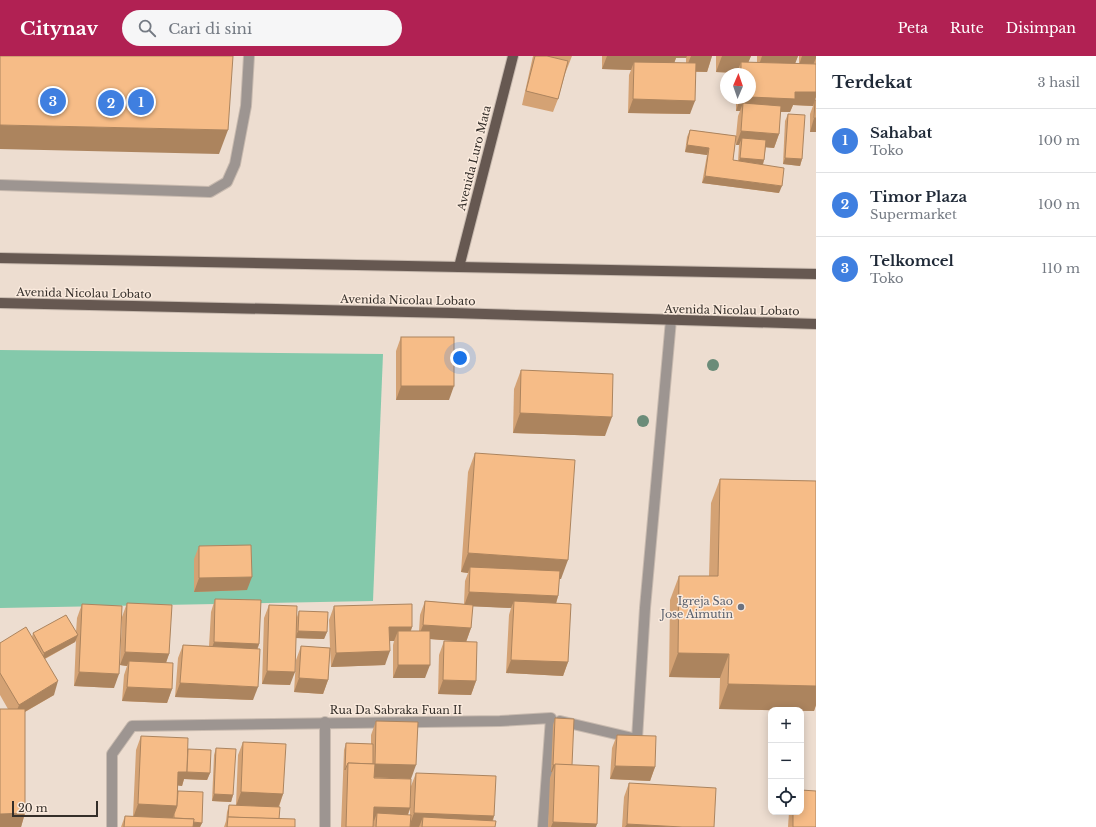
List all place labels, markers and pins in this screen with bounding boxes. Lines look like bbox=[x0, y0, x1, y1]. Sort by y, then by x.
pin: 3 bbox=[40, 86, 66, 116]
pin: 1 bbox=[128, 87, 154, 117]
pin: 2 bbox=[98, 88, 124, 118]
place label: Igreja Sao Jose Aimutin bbox=[659, 594, 733, 621]
marker: Igreja Sao Jose Aimutin bbox=[736, 602, 746, 612]

